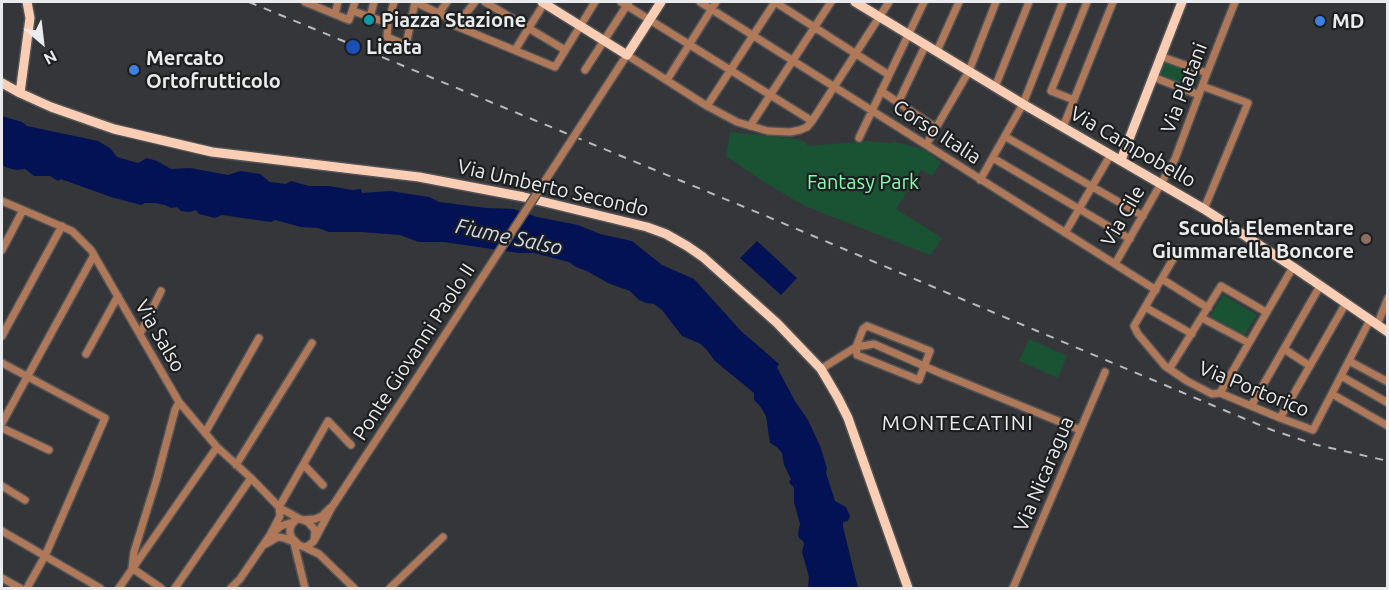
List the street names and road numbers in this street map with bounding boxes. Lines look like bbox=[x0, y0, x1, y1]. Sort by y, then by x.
street label: Via Platani bbox=[1156, 39, 1212, 137]
street label: Corso Italia bbox=[888, 95, 986, 169]
street label: Via Campobello bbox=[1066, 101, 1200, 193]
street label: Via Umberto Secondo bbox=[455, 154, 651, 222]
street label: Via Cile bbox=[1096, 181, 1150, 251]
street label: Ponte Giovanni Paolo II bbox=[348, 259, 480, 445]
street label: Via Salso bbox=[130, 296, 190, 376]
street label: Via Portorico bbox=[1195, 356, 1313, 422]
street label: Via Nicaragua bbox=[1009, 413, 1079, 535]

